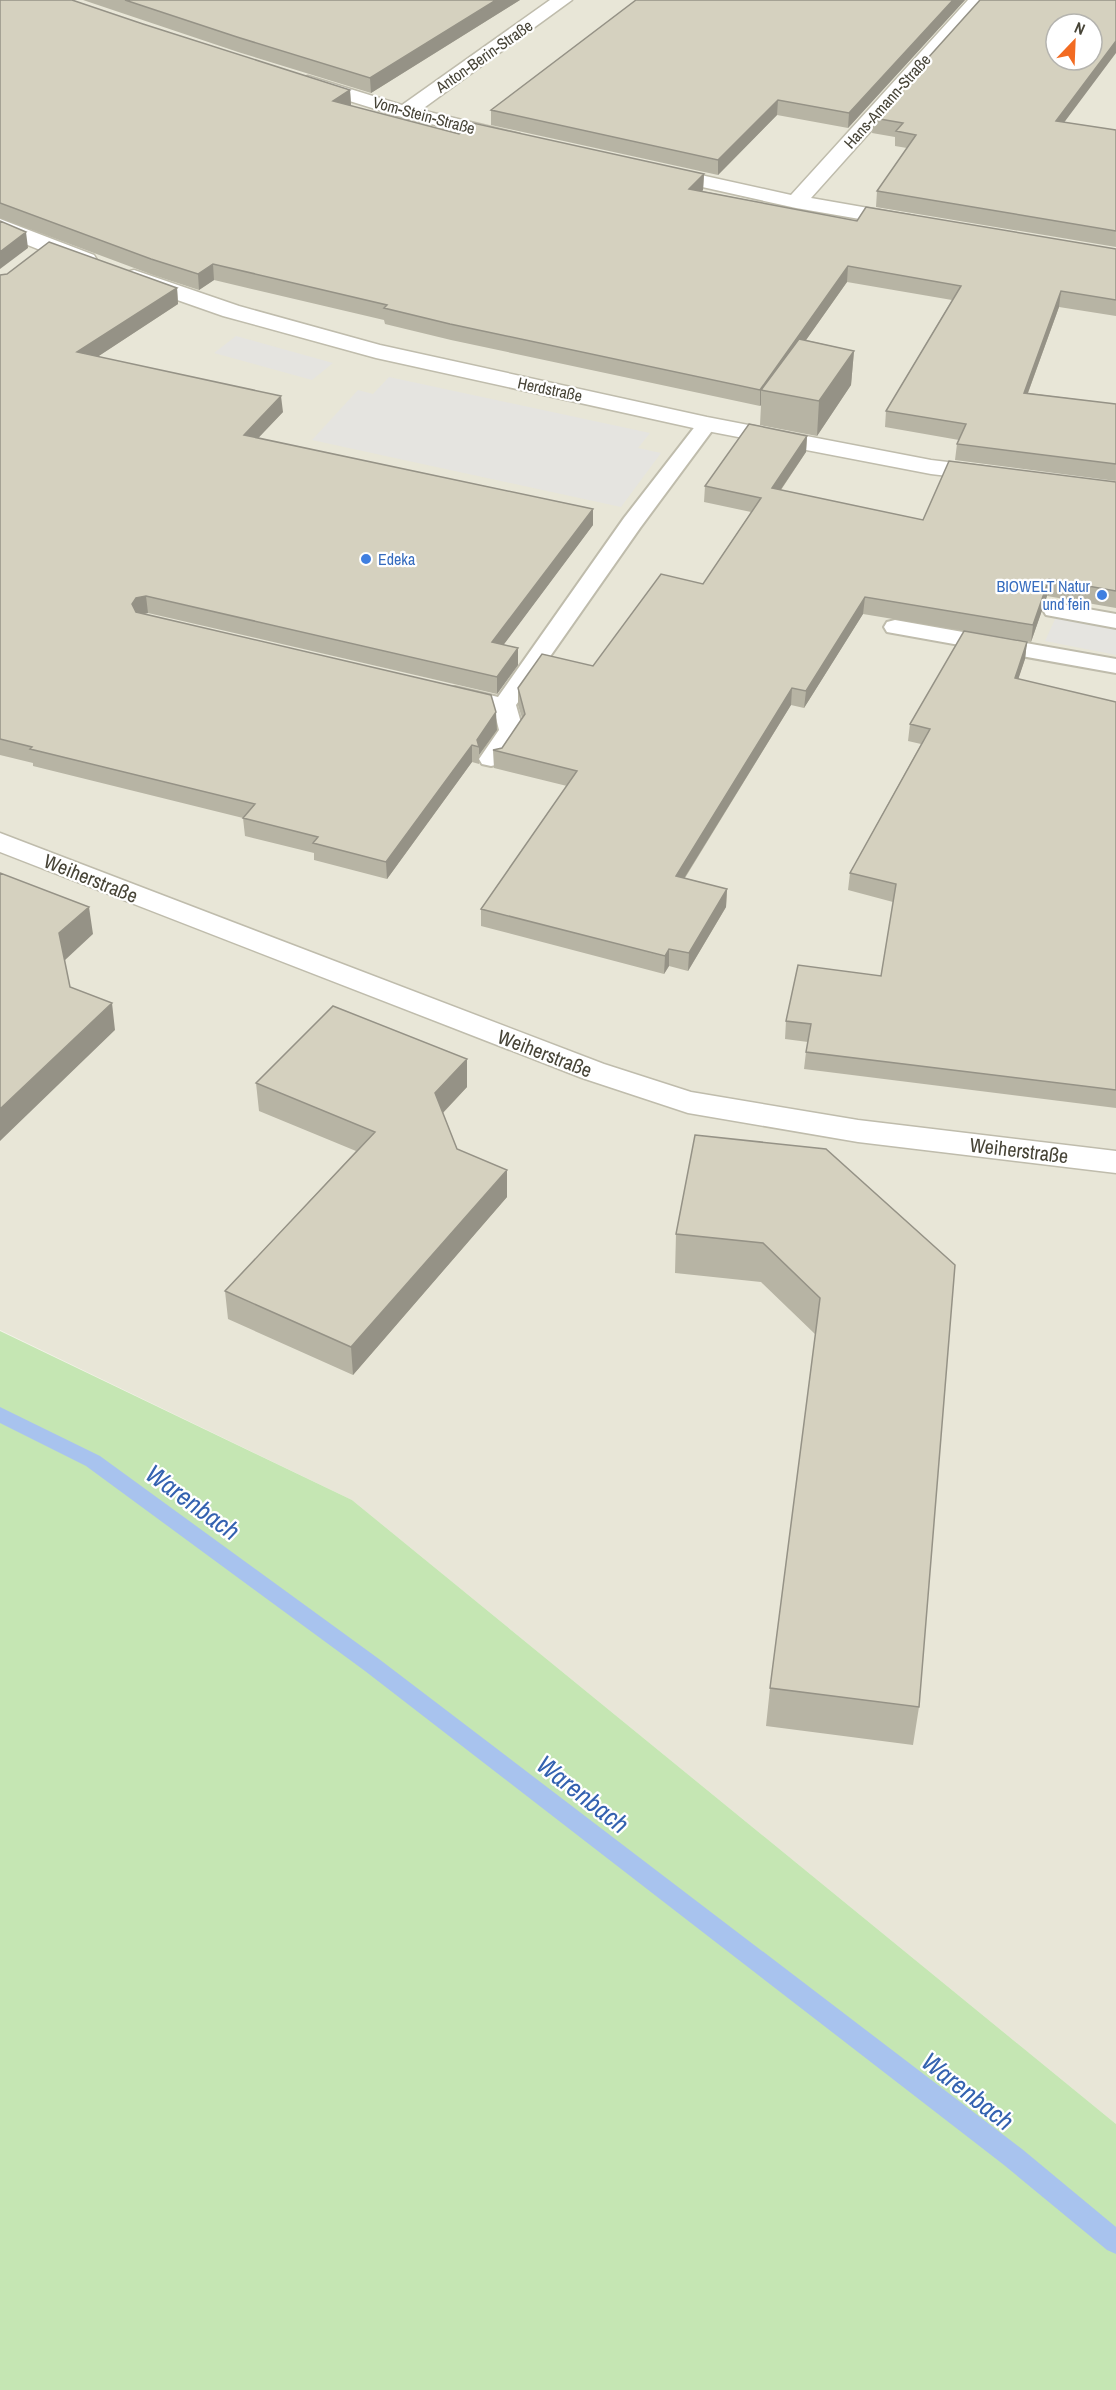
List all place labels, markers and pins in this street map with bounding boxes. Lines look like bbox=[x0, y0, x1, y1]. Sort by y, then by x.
place label: Edeka bbox=[378, 548, 416, 570]
marker: Edeka bbox=[359, 552, 373, 566]
place label: BIOWELT Natur und fein bbox=[996, 575, 1091, 615]
marker: BIOWELT Natur und fein bbox=[1095, 588, 1109, 602]

